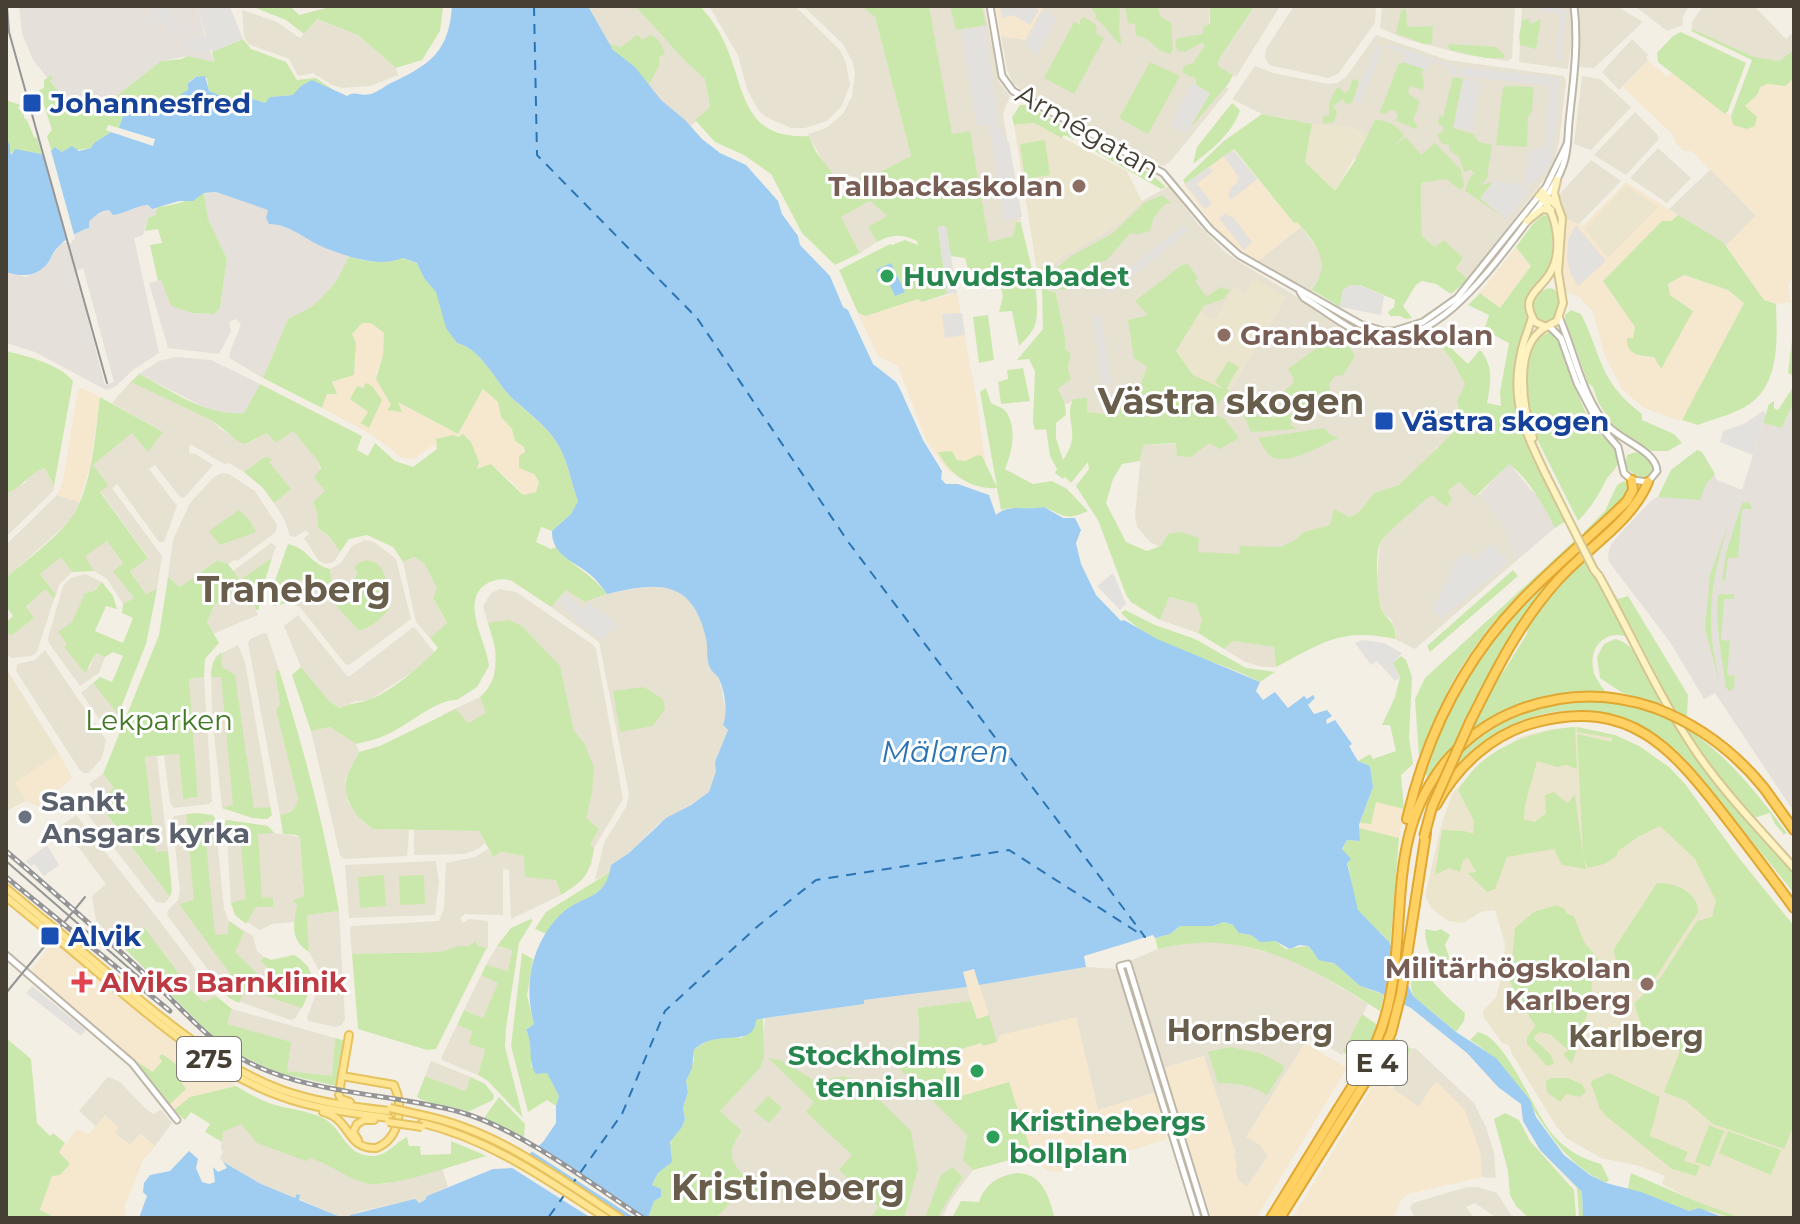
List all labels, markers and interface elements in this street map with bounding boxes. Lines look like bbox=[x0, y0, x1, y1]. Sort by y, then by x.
street label: Armégatan bbox=[1010, 76, 1166, 186]
place label: Johannesfred bbox=[49, 86, 251, 120]
marker: Johannesfred bbox=[21, 92, 43, 114]
place label: Tallbackaskolan bbox=[828, 169, 1063, 203]
marker: Tallbackaskolan bbox=[1070, 177, 1088, 195]
place label: Huvudstabadet bbox=[903, 259, 1130, 293]
marker: Huvudstabadet bbox=[878, 267, 896, 285]
place label: Granbackaskolan bbox=[1240, 318, 1493, 352]
marker: Granbackaskolan bbox=[1215, 326, 1233, 344]
district label: Västra skogen bbox=[1097, 379, 1364, 423]
place label: Västra skogen bbox=[1401, 404, 1609, 438]
marker: Västra skogen bbox=[1373, 410, 1395, 432]
district label: Traneberg bbox=[197, 567, 391, 611]
park label: Lekparken bbox=[85, 703, 233, 737]
water label: Mälaren bbox=[881, 733, 1009, 770]
place label: Sankt Ansgars kyrka bbox=[40, 784, 250, 850]
marker: Sankt Ansgars kyrka bbox=[16, 808, 34, 826]
place label: Alvik bbox=[67, 919, 142, 953]
marker: Alvik bbox=[39, 925, 61, 947]
place label: Militärhögskolan Karlberg bbox=[1385, 951, 1631, 1017]
place label: Alviks Barnklinik bbox=[99, 965, 348, 999]
marker: Alviks Barnklinik bbox=[71, 971, 93, 993]
marker: Militärhögskolan Karlberg bbox=[1638, 975, 1656, 993]
district label: Hornsberg bbox=[1167, 1012, 1333, 1049]
district label: Karlberg bbox=[1568, 1018, 1704, 1055]
road number: 275 bbox=[177, 1037, 241, 1081]
place label: Stockholms tennishall bbox=[788, 1038, 961, 1104]
road number: E 4 bbox=[1347, 1041, 1407, 1085]
marker: Stockholms tennishall bbox=[968, 1062, 986, 1080]
place label: Kristinebergs bollplan bbox=[1009, 1104, 1206, 1170]
marker: Kristinebergs bollplan bbox=[984, 1128, 1002, 1146]
district label: Kristineberg bbox=[671, 1165, 905, 1209]

